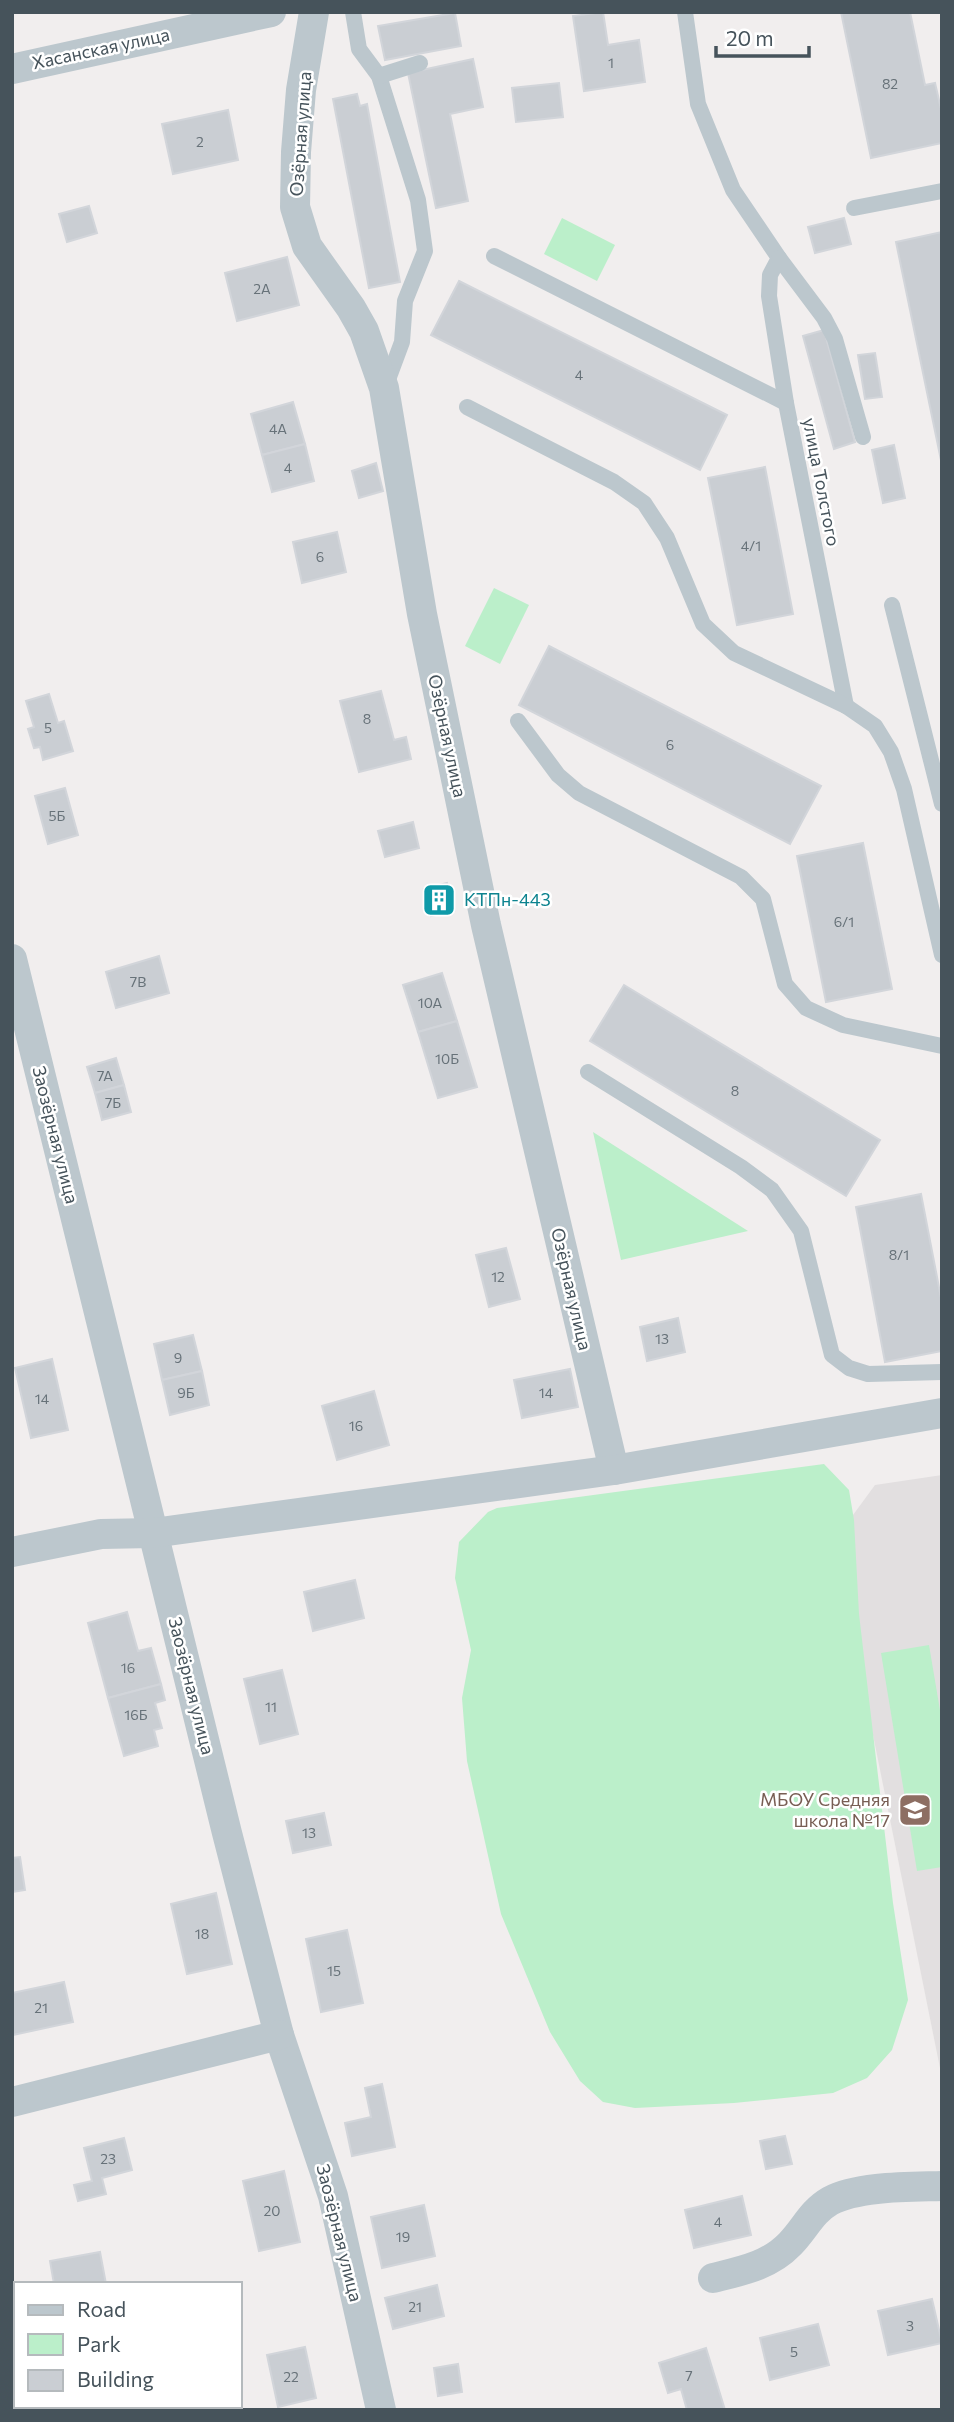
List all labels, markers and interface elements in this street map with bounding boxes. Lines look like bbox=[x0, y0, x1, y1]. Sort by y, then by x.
scale bar bbox=[716, 14, 809, 58]
street label: Хасанская улица bbox=[30, 23, 172, 73]
text: 20 m bbox=[726, 25, 774, 50]
house number: 1 bbox=[608, 54, 614, 71]
street label: Озёрная улица bbox=[285, 71, 315, 197]
house number: 82 bbox=[882, 75, 898, 92]
house number: 2 bbox=[196, 133, 204, 150]
house number: 2А bbox=[253, 280, 271, 297]
house number: 4 bbox=[575, 366, 584, 383]
street label: улица Толстого bbox=[799, 416, 845, 548]
house number: 4А bbox=[269, 420, 287, 437]
house number: 4 bbox=[284, 459, 293, 476]
house number: 4/1 bbox=[741, 537, 761, 554]
house number: 6 bbox=[316, 548, 324, 565]
street label: Озёрная улица bbox=[424, 672, 472, 799]
house number: 8 bbox=[363, 710, 371, 727]
house number: 5 bbox=[44, 719, 52, 736]
house number: 6 bbox=[666, 736, 674, 753]
house number: 5Б bbox=[49, 807, 66, 824]
building icon: КТПн-443 bbox=[420, 881, 458, 919]
place label: КТПн-443 bbox=[464, 888, 551, 910]
house number: 6/1 bbox=[834, 913, 854, 930]
house number: 7В bbox=[130, 973, 146, 990]
house number: 10А bbox=[418, 994, 443, 1011]
house number: 10Б bbox=[435, 1050, 459, 1067]
street label: Заозёрная улица bbox=[28, 1064, 84, 1206]
house number: 7А bbox=[97, 1067, 113, 1084]
house number: 8 bbox=[731, 1082, 739, 1099]
house number: 7Б bbox=[105, 1094, 121, 1111]
street label: Озёрная улица bbox=[547, 1225, 597, 1352]
house number: 8/1 bbox=[889, 1246, 909, 1263]
house number: 12 bbox=[491, 1268, 505, 1285]
house number: 13 bbox=[655, 1330, 669, 1347]
house number: 9 bbox=[174, 1349, 182, 1366]
house number: 9Б bbox=[177, 1384, 195, 1401]
house number: 14 bbox=[539, 1384, 554, 1401]
house number: 14 bbox=[35, 1390, 50, 1407]
house number: 16 bbox=[349, 1417, 363, 1434]
street label: Заозёрная улица bbox=[164, 1615, 220, 1757]
house number: 16 bbox=[121, 1659, 135, 1676]
house number: 11 bbox=[265, 1698, 277, 1715]
house number: 16Б bbox=[124, 1706, 148, 1723]
place label: МБОУ Средняя школа №17 bbox=[760, 1788, 890, 1831]
school or university icon: МБОУ Средняя школа №17 bbox=[896, 1791, 934, 1829]
house number: 13 bbox=[302, 1824, 316, 1841]
house number: 18 bbox=[195, 1925, 209, 1942]
house number: 15 bbox=[327, 1962, 341, 1979]
house number: 21 bbox=[34, 1999, 48, 2016]
house number: 23 bbox=[100, 2150, 116, 2167]
street label: Заозёрная улица bbox=[312, 2162, 368, 2304]
house number: 20 bbox=[264, 2202, 280, 2219]
house number: 4 bbox=[714, 2213, 723, 2230]
house number: 19 bbox=[396, 2228, 410, 2245]
legend bbox=[14, 2282, 242, 2408]
text: Road bbox=[77, 2296, 126, 2321]
house number: 21 bbox=[408, 2298, 422, 2315]
house number: 3 bbox=[906, 2317, 914, 2334]
text: Park bbox=[77, 2331, 121, 2356]
house number: 5 bbox=[790, 2343, 798, 2360]
text: Building bbox=[77, 2366, 154, 2391]
house number: 7 bbox=[685, 2367, 693, 2384]
house number: 22 bbox=[283, 2368, 299, 2385]

